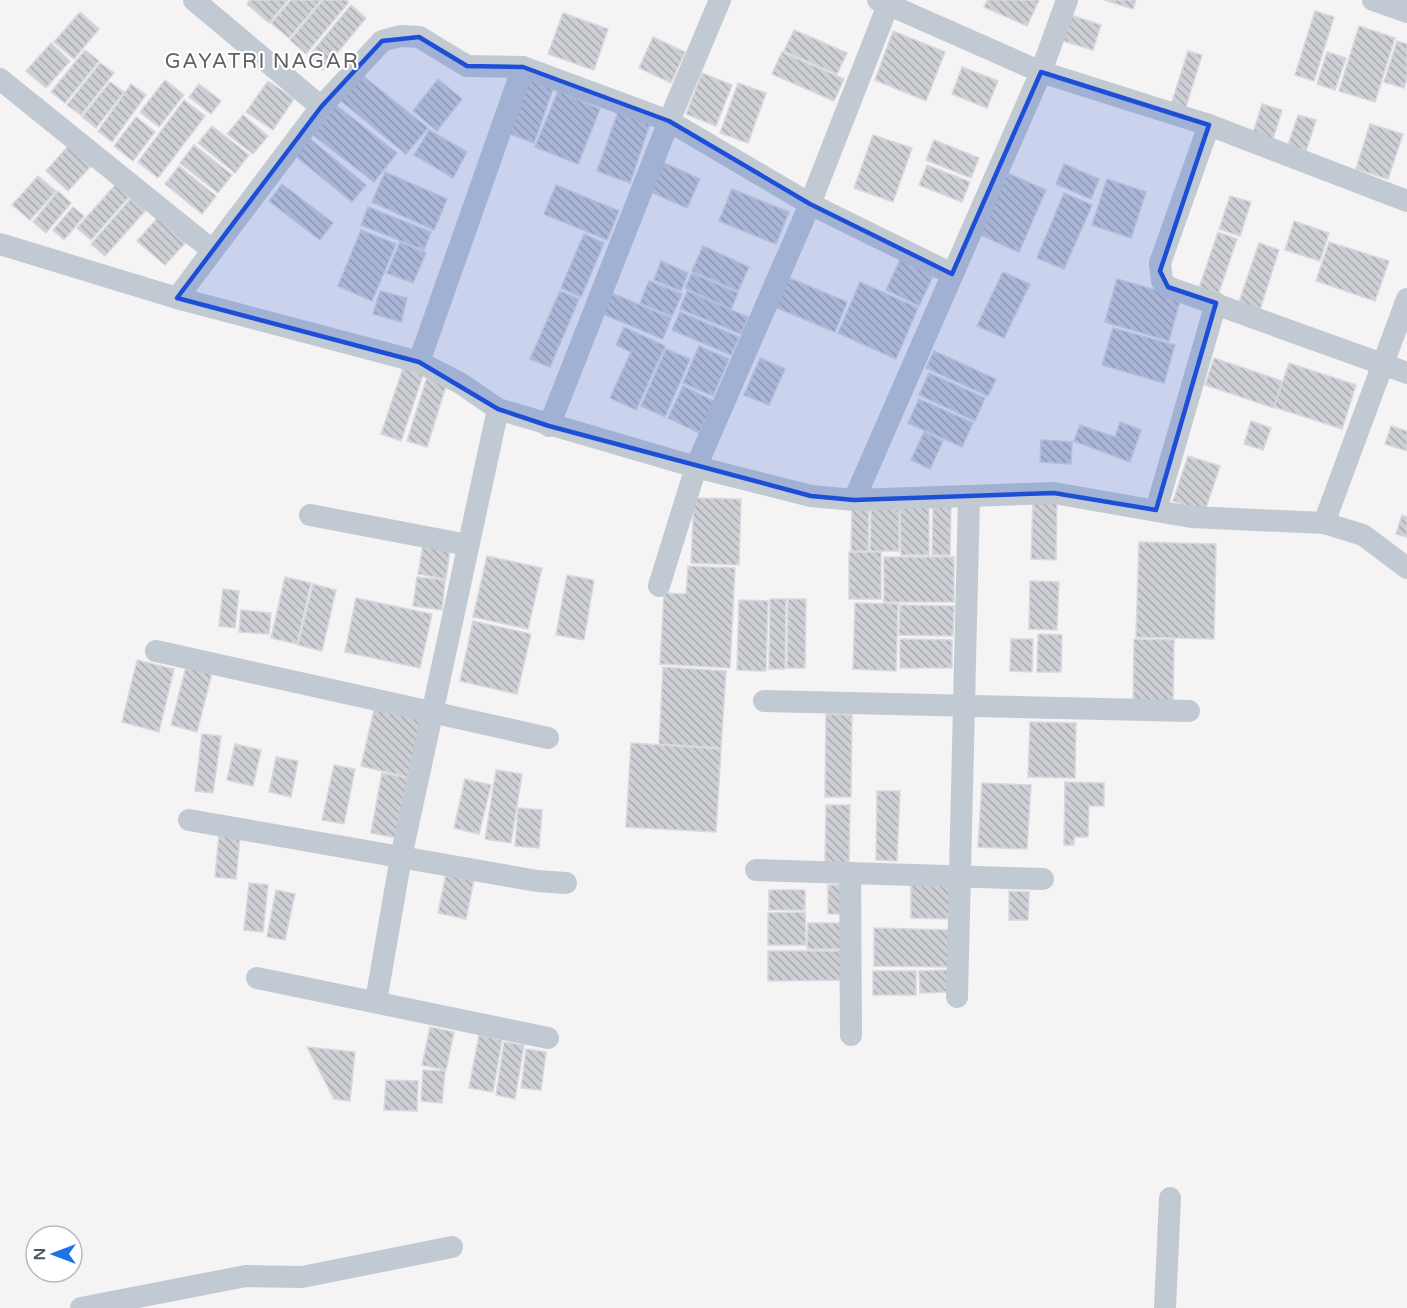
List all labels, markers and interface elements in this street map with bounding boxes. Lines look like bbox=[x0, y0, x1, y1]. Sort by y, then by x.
district label: GAYATRI NAGAR bbox=[165, 49, 359, 74]
north arrow bbox=[24, 1224, 84, 1284]
text: N bbox=[30, 1248, 50, 1260]

